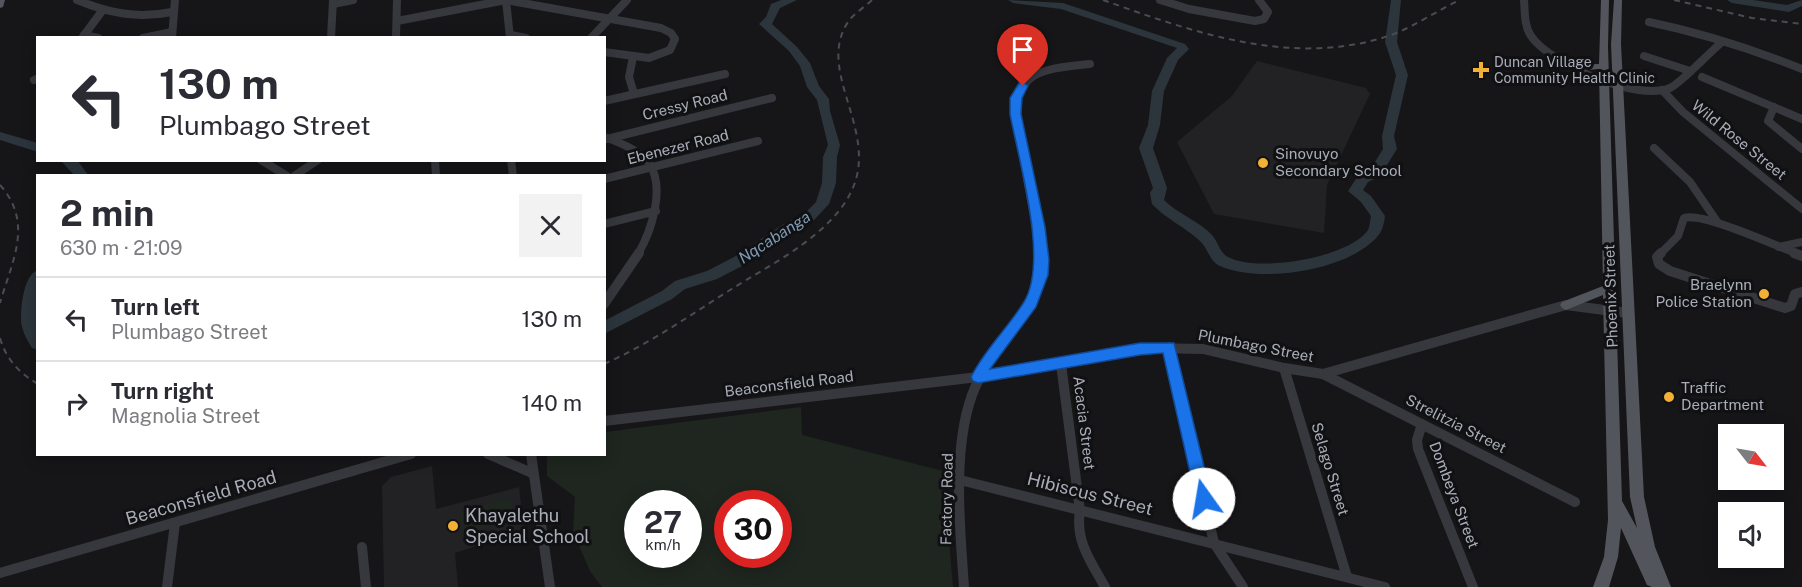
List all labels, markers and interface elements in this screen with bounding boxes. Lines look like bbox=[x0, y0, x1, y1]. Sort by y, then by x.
pin bbox=[997, 24, 1048, 86]
icon: arrive bbox=[1006, 33, 1039, 66]
place label: Duncan Village Community Health Clinic bbox=[1494, 54, 1655, 86]
text: 130 m bbox=[159, 59, 279, 108]
icon: left bbox=[60, 60, 138, 138]
marker: Duncan Village Community Health Clinic bbox=[1472, 61, 1490, 79]
street label: Cressy Road bbox=[641, 86, 729, 123]
street label: Wild Rose Street bbox=[1689, 96, 1790, 183]
text: Plumbago Street bbox=[159, 109, 371, 141]
street label: Ebenezer Road bbox=[625, 126, 730, 167]
place label: Sinovuyo Secondary School bbox=[1275, 145, 1402, 179]
marker: Sinovuyo Secondary School bbox=[1256, 156, 1270, 170]
text: 2 min bbox=[60, 192, 154, 234]
button: close bbox=[519, 194, 582, 257]
water label: Nqcabanga bbox=[735, 207, 814, 268]
text: 630 m · 21:09 bbox=[60, 236, 183, 260]
street label: Phoenix Street bbox=[1600, 244, 1621, 348]
place label: Braelynn Police Station bbox=[1656, 276, 1752, 310]
marker: Braelynn Police Station bbox=[1757, 287, 1771, 301]
text: Turn left bbox=[111, 294, 200, 320]
icon: left bbox=[60, 303, 93, 336]
text: 130 m bbox=[521, 306, 582, 332]
text: Plumbago Street bbox=[111, 320, 268, 344]
street label: Plumbago Street bbox=[1197, 326, 1316, 365]
street label: Beaconsfield Road bbox=[723, 367, 854, 400]
street label: Acacia Street bbox=[1070, 375, 1099, 471]
text: Turn right bbox=[111, 378, 214, 404]
place label: Traffic Department bbox=[1681, 379, 1764, 413]
icon: right bbox=[60, 387, 93, 420]
text: 140 m bbox=[521, 390, 582, 416]
marker: Traffic Department bbox=[1662, 390, 1676, 404]
street label: Strelitzia Street bbox=[1403, 391, 1509, 456]
text: Magnolia Street bbox=[111, 404, 260, 428]
street label: Selago Street bbox=[1308, 420, 1353, 518]
north arrow bbox=[1718, 424, 1784, 490]
map controls bbox=[1718, 424, 1784, 568]
street label: Dombeya Street bbox=[1426, 439, 1483, 551]
street label: Factory Road bbox=[937, 453, 956, 545]
street label: Beaconsfield Road bbox=[123, 466, 279, 529]
position arrow bbox=[1172, 467, 1236, 531]
street label: Hibiscus Street bbox=[1025, 468, 1155, 519]
speed limit sign: 30 bbox=[714, 490, 792, 568]
button: sound bbox=[1718, 502, 1784, 568]
text: 27 bbox=[644, 504, 682, 540]
place label: Khayalethu Special School bbox=[465, 505, 590, 547]
marker: Khayalethu Special School bbox=[446, 519, 460, 533]
text: km/h bbox=[645, 536, 681, 553]

